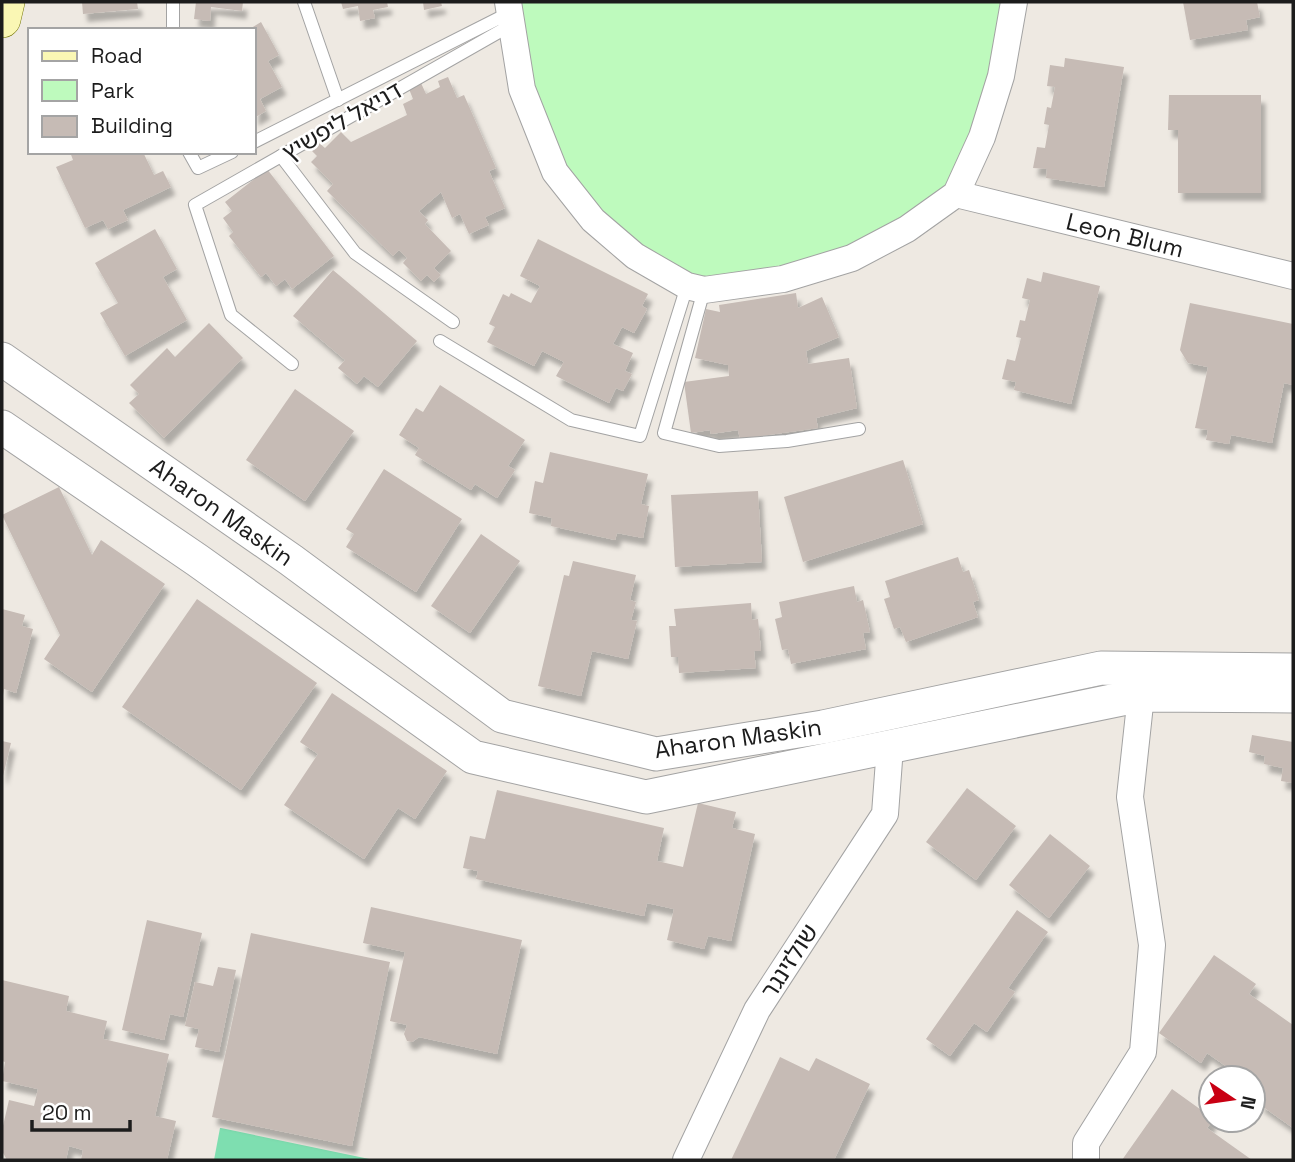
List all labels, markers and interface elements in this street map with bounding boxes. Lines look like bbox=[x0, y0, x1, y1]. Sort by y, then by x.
legend bbox=[28, 28, 256, 154]
text: Road bbox=[91, 42, 143, 69]
street label: דניאל ליפשיץ bbox=[277, 74, 407, 168]
text: Park bbox=[91, 77, 135, 104]
text: Building bbox=[91, 112, 173, 139]
street label: Leon Blum bbox=[1063, 205, 1187, 265]
street label: Aharon Maskin bbox=[144, 451, 300, 573]
street label: Aharon Maskin bbox=[652, 711, 824, 765]
street label: שולזינגר bbox=[753, 918, 825, 1004]
north arrow bbox=[1197, 1064, 1267, 1134]
scale bar bbox=[32, 1088, 130, 1132]
text: N bbox=[1234, 1094, 1262, 1112]
text: 20 m bbox=[42, 1099, 92, 1126]

